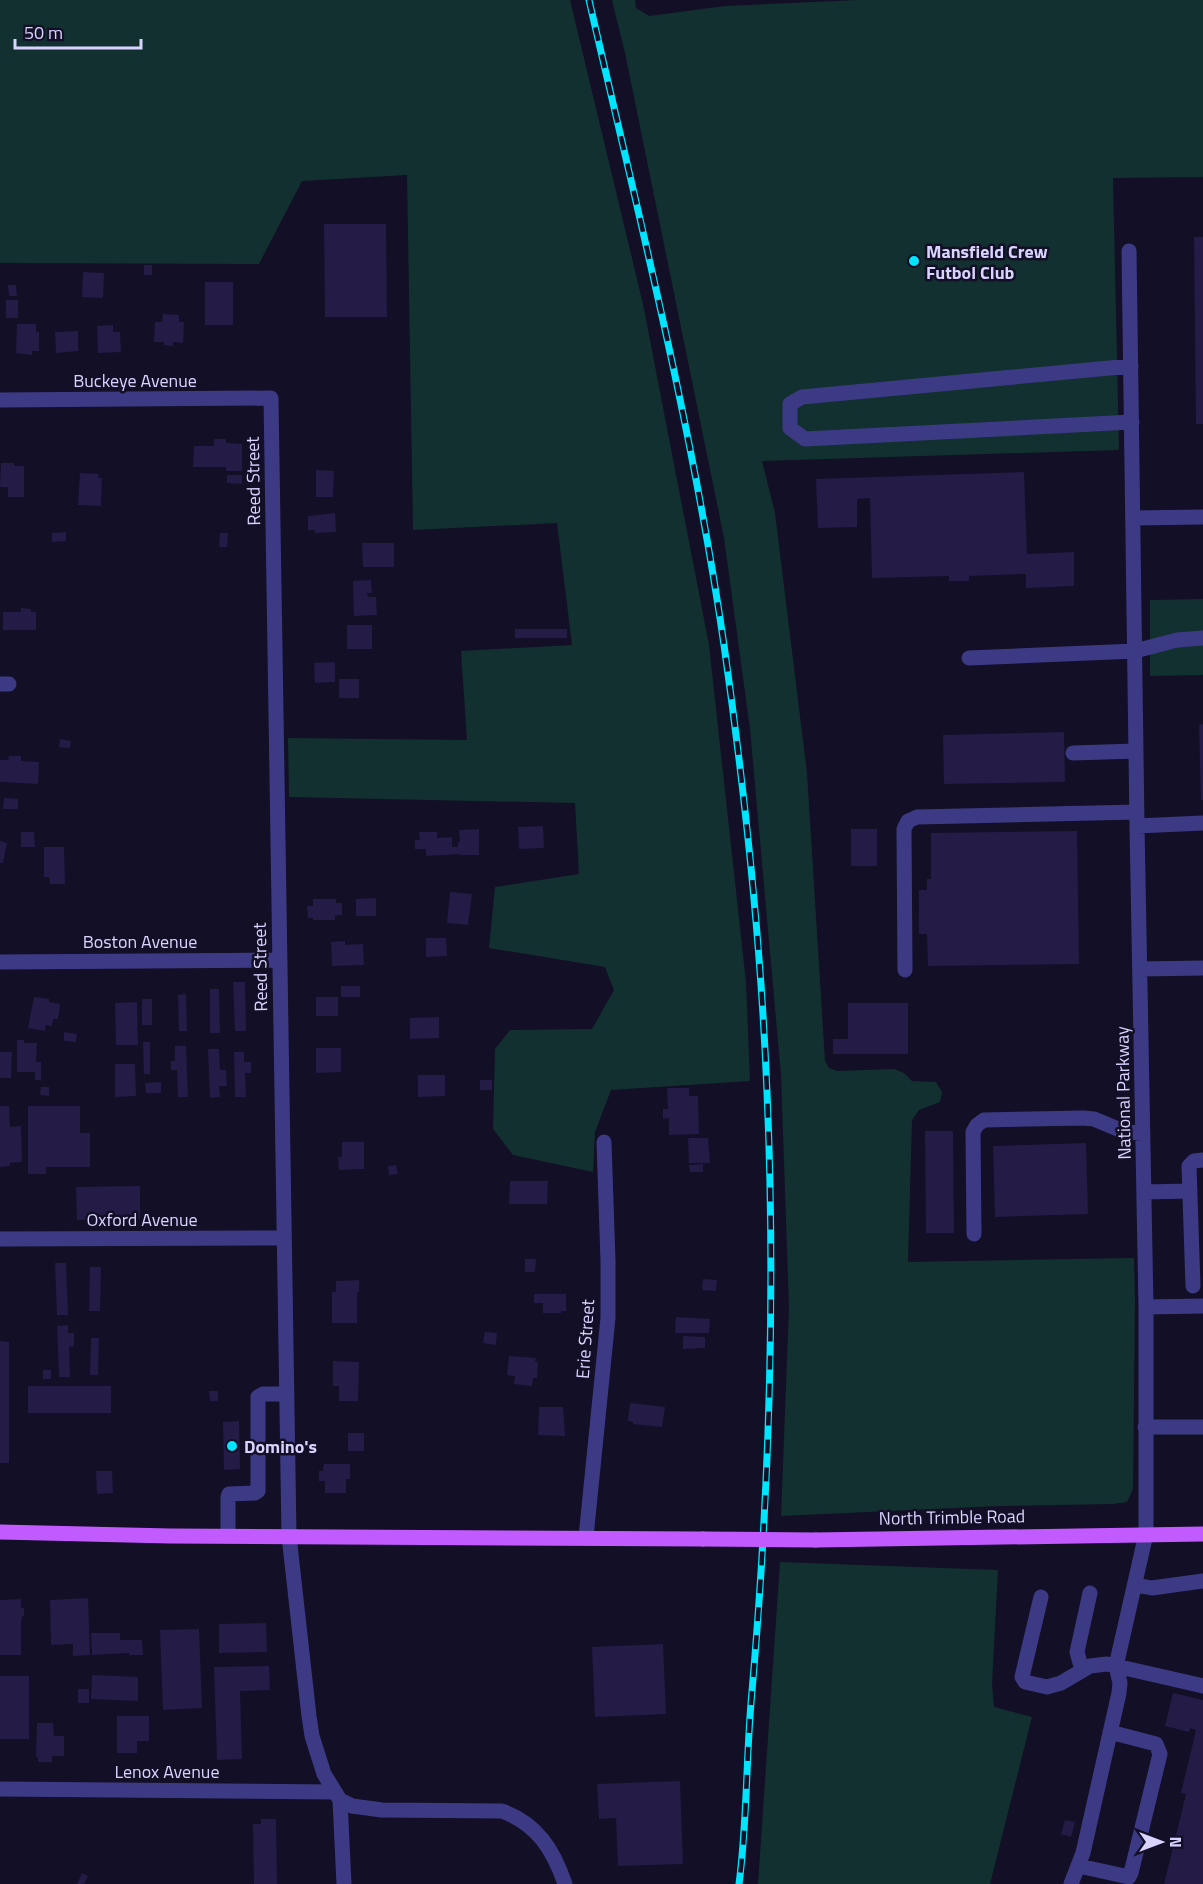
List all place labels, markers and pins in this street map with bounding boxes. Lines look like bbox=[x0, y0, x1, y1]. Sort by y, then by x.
place label: Mansfield Crew Futbol Club bbox=[926, 238, 1048, 286]
marker: Mansfield Crew Futbol Club bbox=[907, 254, 921, 268]
place label: Domino's bbox=[244, 1433, 317, 1460]
marker: Domino's bbox=[225, 1439, 239, 1453]

